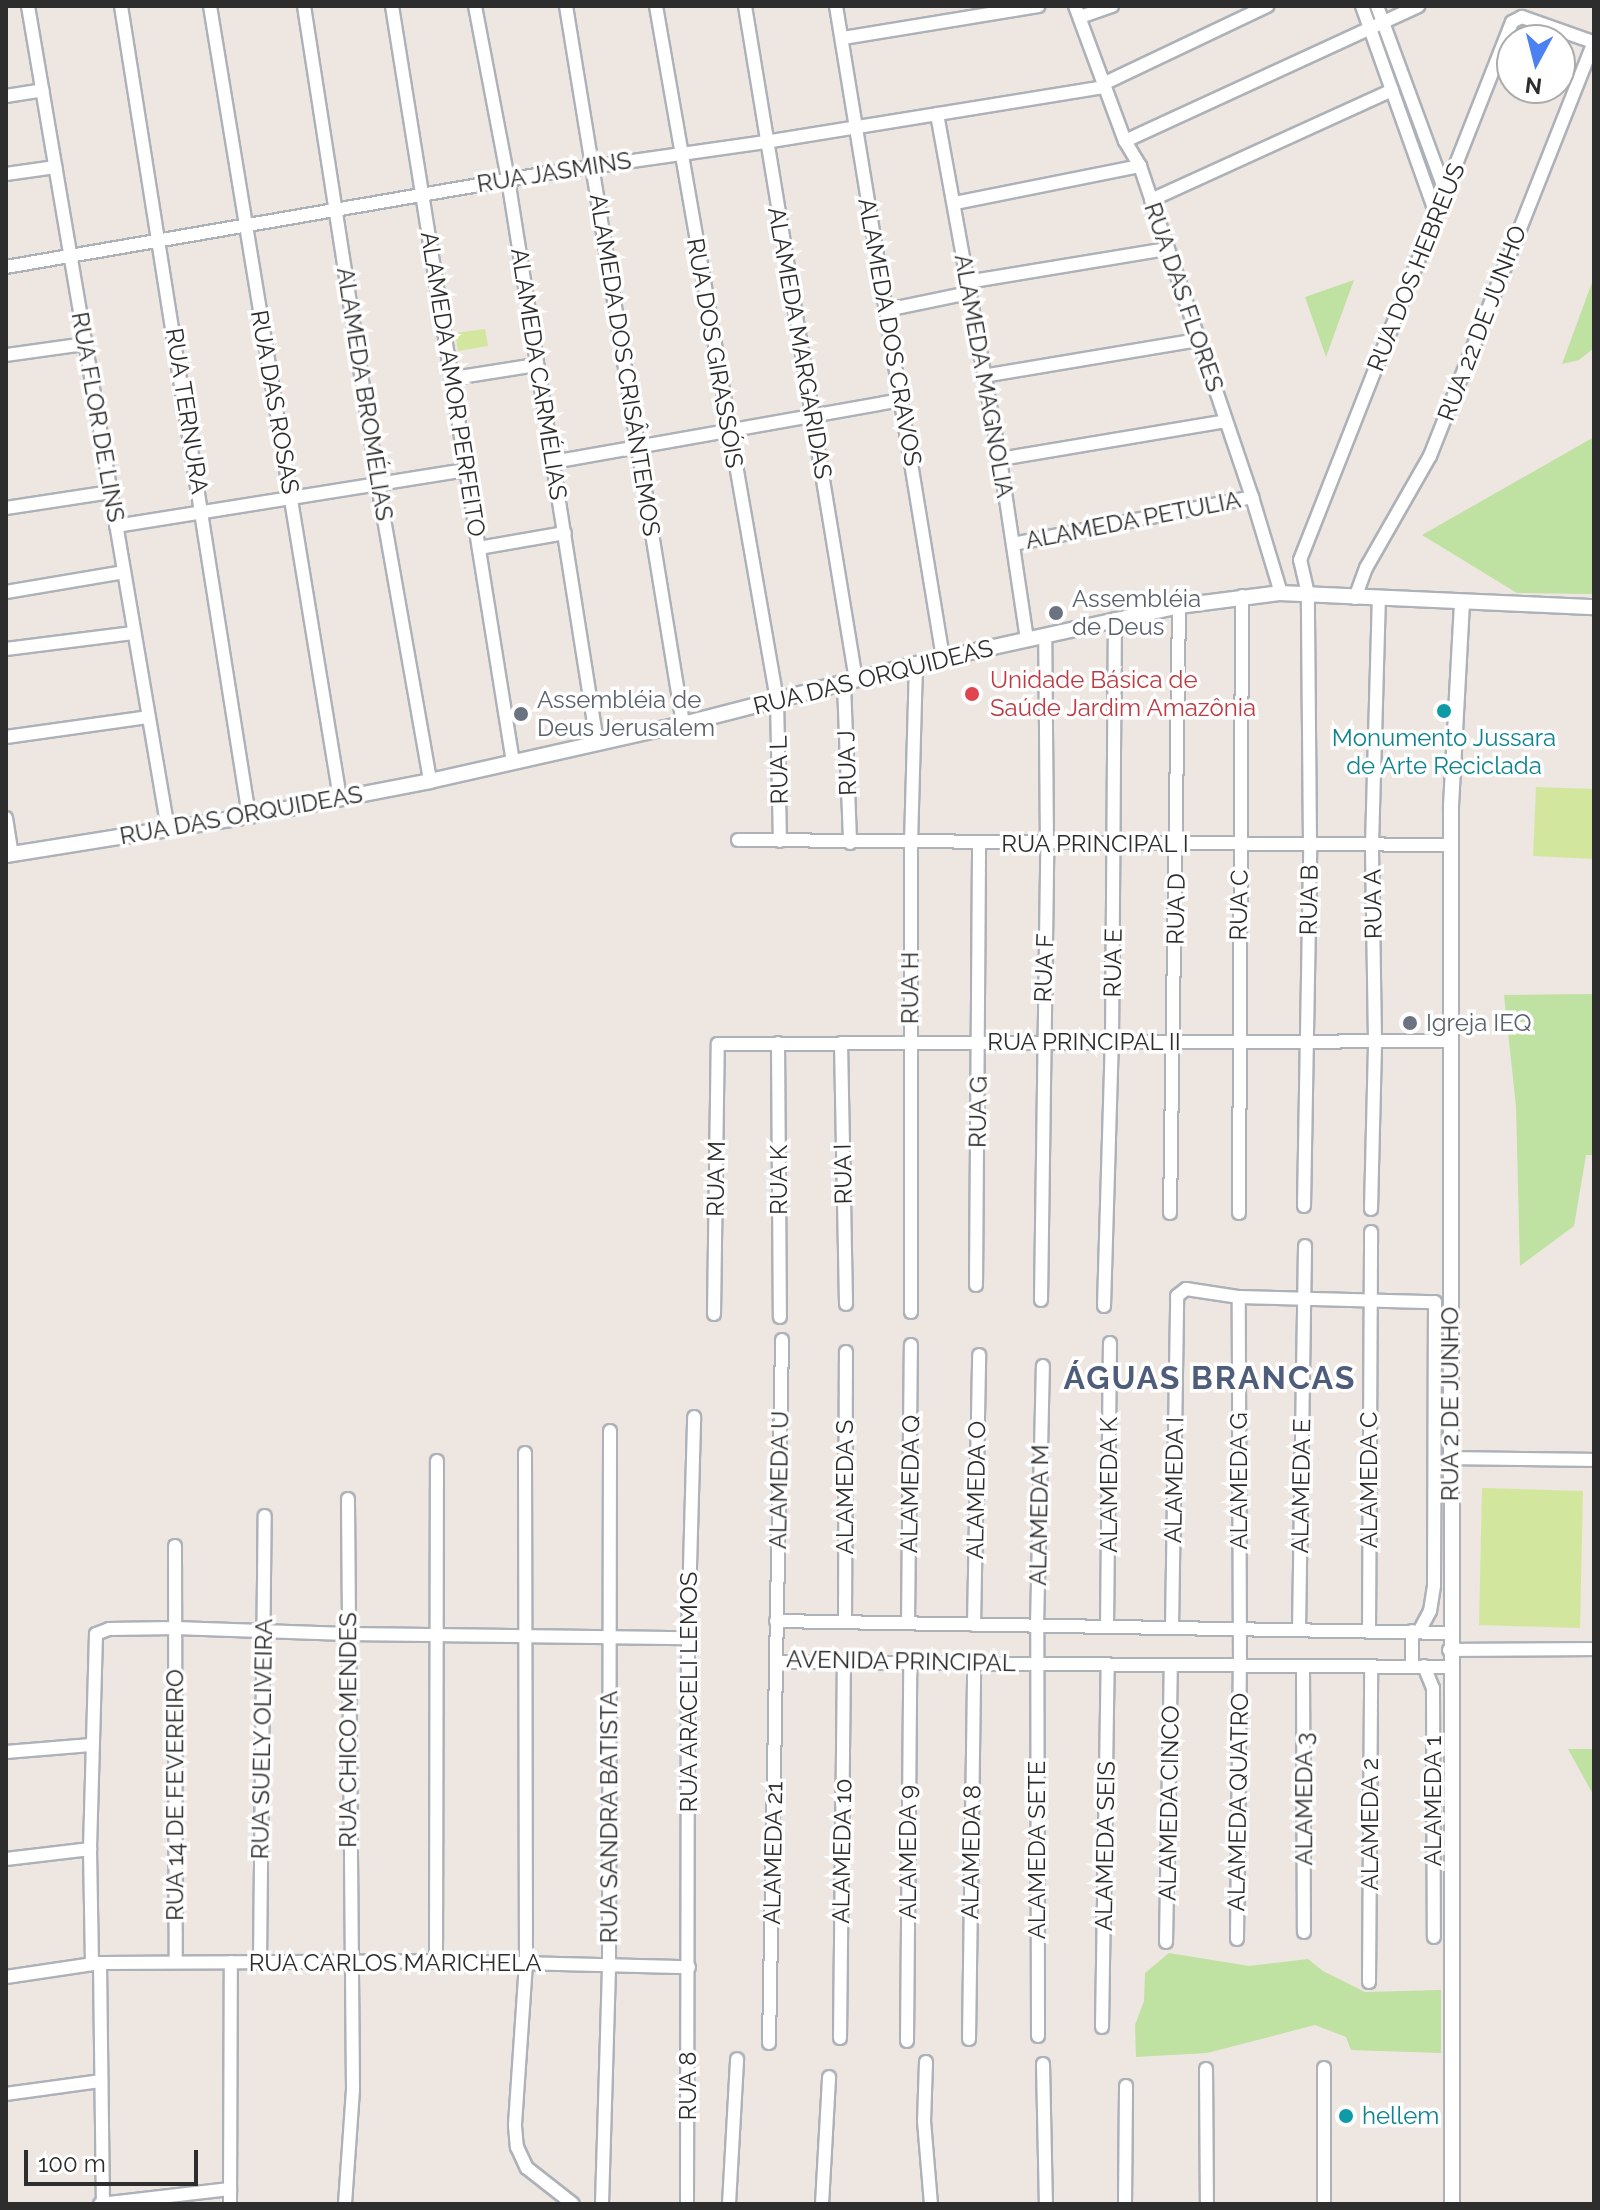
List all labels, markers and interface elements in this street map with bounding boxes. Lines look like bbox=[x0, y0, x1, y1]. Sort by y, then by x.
north arrow bbox=[1496, 24, 1576, 104]
text: N bbox=[1523, 72, 1543, 100]
street label: RUA JASMINS bbox=[474, 145, 634, 199]
street label: RUA DOS HEBREUS bbox=[1361, 158, 1471, 376]
street label: ALAMEDA DOS CRISÂNTEMOS bbox=[584, 191, 666, 539]
street label: ALAMEDA DOS CRAVOS bbox=[852, 196, 928, 468]
street label: RUA DAS FLORES bbox=[1138, 198, 1230, 396]
street label: ALAMEDA MARGARIDAS bbox=[762, 205, 838, 481]
street label: RUA 22 DE JUNHO bbox=[1431, 221, 1533, 425]
street label: ALAMEDA AMOR PERFEITO bbox=[415, 229, 491, 539]
street label: RUA DOS GIRASSÓIS bbox=[681, 235, 749, 471]
street label: ALAMEDA CARMÉLIAS bbox=[505, 246, 573, 502]
street label: ALAMEDA MAGNOLIA bbox=[948, 252, 1020, 500]
street label: ALAMEDA BROMÉLIAS bbox=[331, 265, 399, 523]
street label: RUA DAS ROSAS bbox=[245, 307, 305, 497]
street label: RUA FLOR DE LINS bbox=[65, 309, 131, 525]
street label: RUA TERNURA bbox=[160, 325, 214, 497]
street label: ALAMEDA PETULIA bbox=[1023, 485, 1243, 555]
place label: Assembléia de Deus bbox=[1072, 585, 1201, 641]
marker: Assembléia de Deus bbox=[1047, 604, 1065, 622]
street label: RUA DAS ORQUIDEAS bbox=[750, 633, 996, 721]
place label: Unidade Básica de Saúde Jardim Amazônia bbox=[990, 666, 1257, 722]
marker: Unidade Básica de Saúde Jardim Amazônia bbox=[961, 683, 983, 705]
place label: Assembléia de Deus Jerusalem bbox=[537, 686, 716, 742]
marker: Monumento Jussara de Arte Reciclada bbox=[1435, 702, 1453, 720]
marker: Assembléia de Deus Jerusalem bbox=[512, 705, 530, 723]
place label: Monumento Jussara de Arte Reciclada bbox=[1331, 724, 1557, 780]
street label: RUA J bbox=[831, 729, 863, 797]
street label: RUA L bbox=[764, 735, 794, 805]
street label: RUA DAS ORQUIDEAS bbox=[117, 779, 365, 851]
street label: RUA PRINCIPAL I bbox=[1001, 830, 1189, 858]
street label: RUA B bbox=[1294, 864, 1324, 936]
street label: RUA A bbox=[1358, 868, 1388, 940]
street label: RUA C bbox=[1224, 869, 1254, 941]
street label: RUA D bbox=[1161, 872, 1191, 946]
street label: RUA E bbox=[1098, 928, 1128, 998]
street label: RUA F bbox=[1028, 933, 1060, 1003]
street label: RUA H bbox=[896, 951, 924, 1025]
place label: Igreja IEQ bbox=[1426, 1009, 1532, 1037]
marker: Igreja IEQ bbox=[1401, 1014, 1419, 1032]
street label: RUA PRINCIPAL II bbox=[987, 1028, 1181, 1056]
street label: RUA G bbox=[963, 1075, 993, 1149]
street label: RUA M bbox=[701, 1141, 731, 1217]
street label: RUA I bbox=[828, 1143, 858, 1205]
street label: RUA K bbox=[765, 1145, 793, 1215]
street label: RUA 2 DE JUNHO bbox=[1436, 1306, 1464, 1502]
district label: ÁGUAS BRANCAS bbox=[1064, 1359, 1356, 1397]
street label: ALAMEDA U bbox=[763, 1410, 795, 1550]
street label: ALAMEDA C bbox=[1355, 1411, 1383, 1549]
street label: ALAMEDA G bbox=[1225, 1412, 1253, 1550]
street label: ALAMEDA Q bbox=[894, 1414, 926, 1554]
street label: ALAMEDA I bbox=[1158, 1416, 1190, 1544]
street label: ALAMEDA K bbox=[1095, 1417, 1123, 1553]
street label: ALAMEDA E bbox=[1285, 1418, 1317, 1554]
street label: ALAMEDA S bbox=[831, 1419, 859, 1555]
street label: ALAMEDA O bbox=[960, 1420, 992, 1560]
street label: ALAMEDA M bbox=[1023, 1444, 1055, 1586]
street label: RUA ARACELI LEMOS bbox=[675, 1571, 703, 1813]
street label: RUA CHICO MENDES bbox=[334, 1612, 362, 1848]
street label: RUA SUELY OLIVEIRA bbox=[245, 1618, 279, 1860]
street label: AVENIDA PRINCIPAL bbox=[785, 1645, 1017, 1677]
street label: RUA 14 DE FEVEREIRO bbox=[161, 1669, 189, 1921]
street label: RUA SANDRA BATISTA bbox=[595, 1690, 623, 1944]
street label: ALAMEDA QUATRO bbox=[1222, 1692, 1254, 1912]
street label: ALAMEDA CINCO bbox=[1153, 1705, 1185, 1901]
street label: ALAMEDA 3 bbox=[1290, 1732, 1318, 1866]
street label: ALAMEDA 1 bbox=[1419, 1735, 1447, 1867]
street label: ALAMEDA 2 bbox=[1356, 1757, 1384, 1891]
street label: ALAMEDA SETE bbox=[1023, 1760, 1051, 1940]
street label: ALAMEDA SEIS bbox=[1089, 1760, 1121, 1932]
street label: ALAMEDA 10 bbox=[826, 1778, 858, 1924]
street label: ALAMEDA 21 bbox=[757, 1781, 789, 1925]
street label: ALAMEDA 9 bbox=[894, 1784, 922, 1920]
street label: ALAMEDA 8 bbox=[955, 1784, 987, 1920]
street label: RUA CARLOS MARICHELA bbox=[248, 1949, 542, 1977]
street label: RUA 8 bbox=[674, 2051, 702, 2121]
place label: hellem bbox=[1362, 2102, 1439, 2130]
marker: hellem bbox=[1337, 2107, 1355, 2125]
scale bar bbox=[28, 2134, 202, 2184]
text: 100 m bbox=[38, 2149, 106, 2178]

